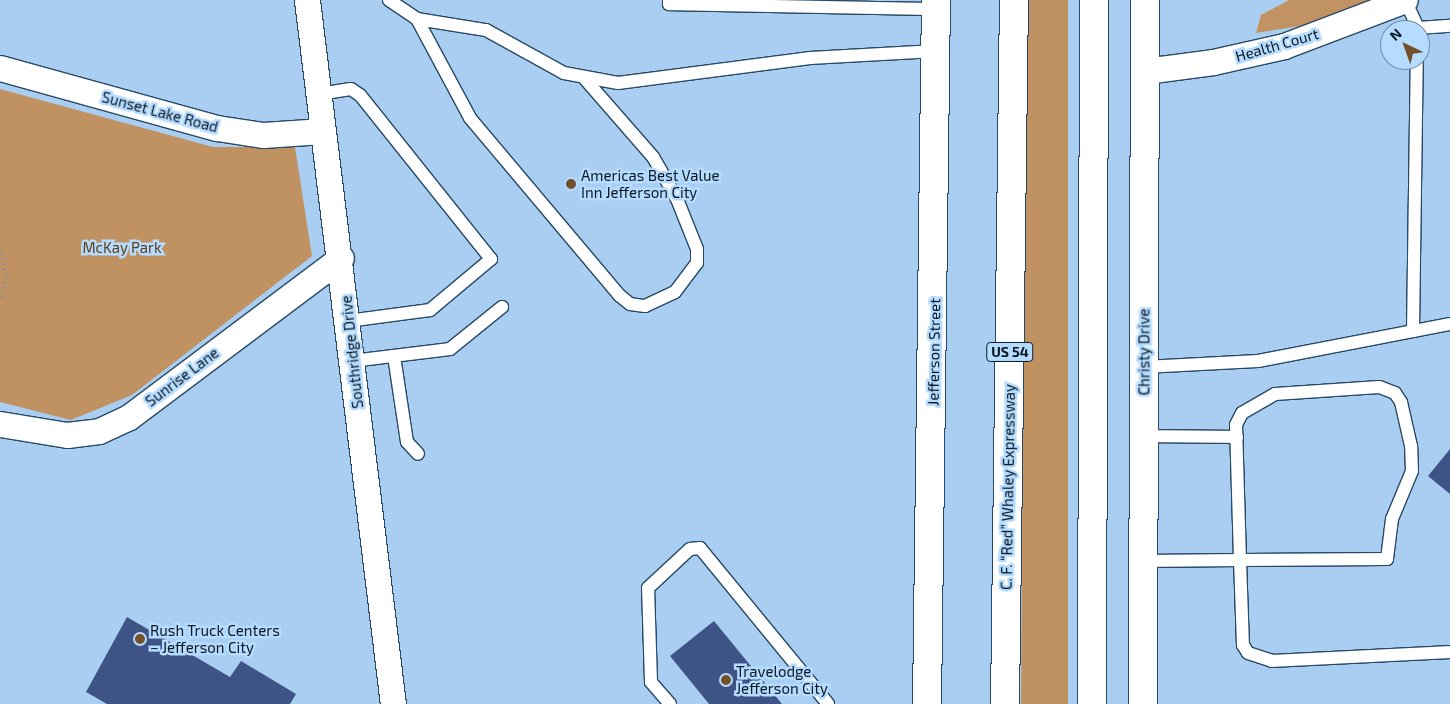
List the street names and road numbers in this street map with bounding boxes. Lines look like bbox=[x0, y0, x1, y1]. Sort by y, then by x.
street label: Health Court bbox=[1233, 25, 1321, 65]
street label: Sunset Lake Road bbox=[100, 88, 220, 136]
street label: Southridge Drive bbox=[337, 295, 367, 409]
street label: Jefferson Street bbox=[924, 298, 944, 406]
street label: Christy Drive bbox=[1135, 308, 1153, 396]
road number: US 54 bbox=[986, 341, 1034, 364]
street label: Sunrise Lane bbox=[142, 344, 222, 410]
street label: C. F. “Red” Whaley Expressway bbox=[997, 383, 1019, 591]

